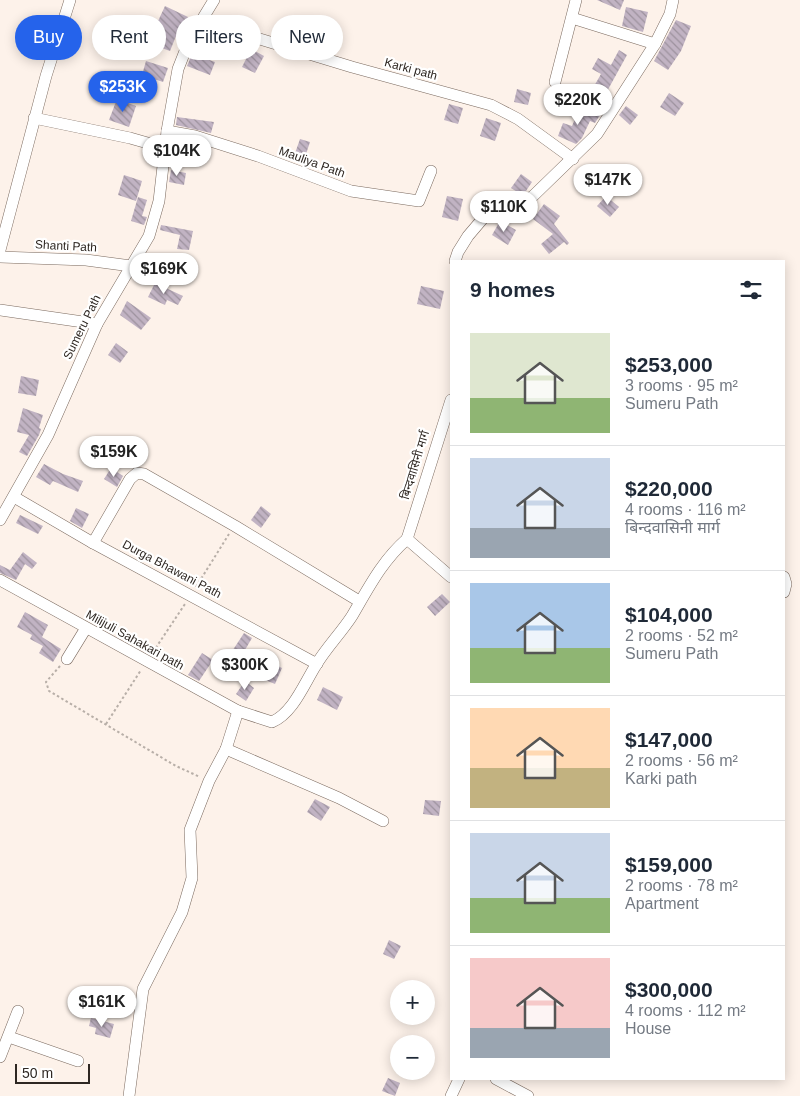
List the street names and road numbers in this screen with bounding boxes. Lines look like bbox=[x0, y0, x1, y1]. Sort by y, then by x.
street label: Karki path bbox=[383, 55, 439, 83]
street label: Mauliya Path bbox=[277, 144, 347, 180]
street label: Shanti Path bbox=[35, 237, 97, 255]
street label: Sumeru Path bbox=[60, 292, 104, 362]
street label: बिन्दवासिनी मार्ग bbox=[397, 428, 432, 501]
street label: Durga Bhawani Path bbox=[120, 537, 224, 601]
street label: Milijuli Sahakari path bbox=[83, 607, 187, 673]

